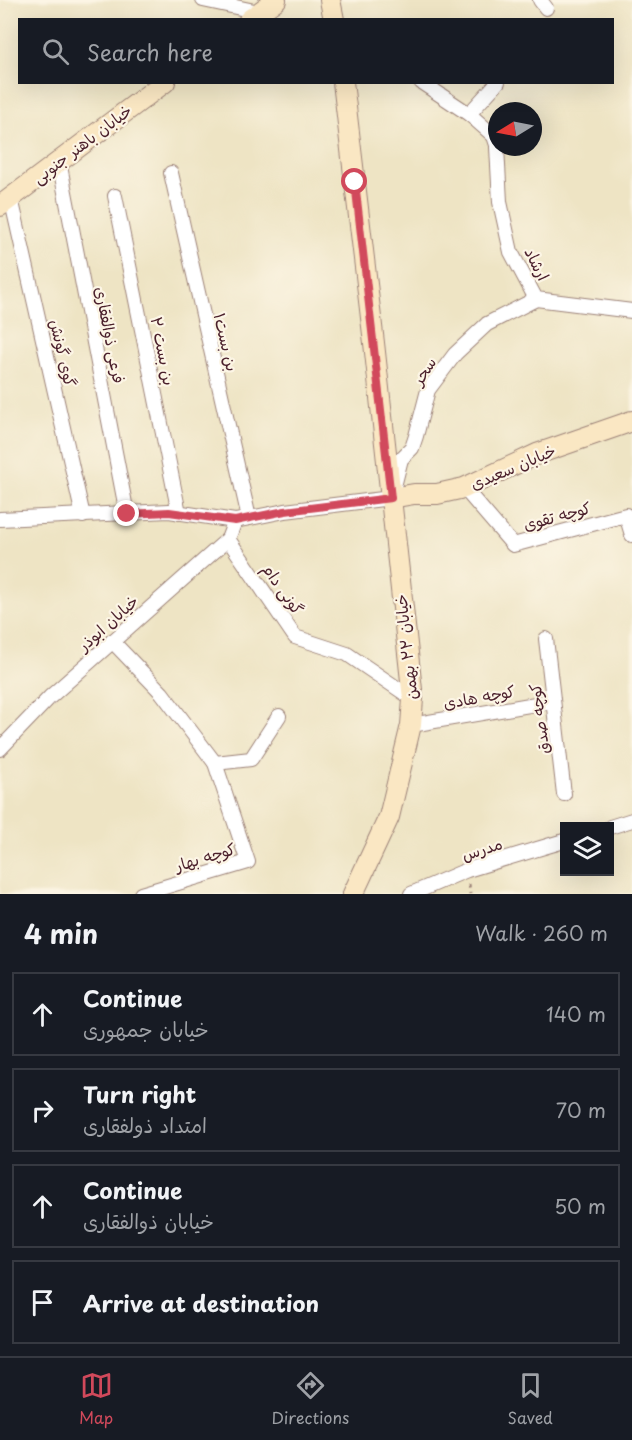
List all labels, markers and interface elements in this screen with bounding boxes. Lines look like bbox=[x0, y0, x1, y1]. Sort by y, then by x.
search box bbox=[18, 18, 614, 84]
icon: search bbox=[39, 35, 72, 68]
text: Search here bbox=[87, 35, 213, 68]
street label: خیابان باهنر جنوبی bbox=[27, 98, 136, 189]
north arrow bbox=[488, 102, 542, 156]
route start bbox=[341, 168, 367, 194]
street label: ارشاد bbox=[520, 243, 556, 284]
street label: فرعی ذوالفقاری bbox=[90, 284, 132, 385]
street label: بن بست۱ bbox=[209, 310, 245, 373]
street label: بن بست ۲ bbox=[146, 314, 182, 387]
street label: گوی گونش bbox=[45, 317, 83, 389]
street label: سحر bbox=[404, 352, 441, 391]
street label: خیابان سعیدی bbox=[466, 437, 559, 495]
street label: کوچه تقوی bbox=[520, 495, 593, 536]
route end bbox=[113, 500, 139, 526]
street label: گونی دام bbox=[256, 558, 310, 620]
street label: خیابان ابوذر bbox=[70, 588, 143, 657]
street label: خیابان ۲۲ بهمن bbox=[388, 593, 422, 701]
street label: کوچه هادی bbox=[441, 678, 517, 714]
street label: کوچه صدق bbox=[522, 682, 554, 756]
map controls bbox=[560, 822, 614, 876]
button: layers bbox=[560, 822, 614, 876]
street label: مدرس bbox=[458, 830, 505, 866]
street label: کوچه بهار bbox=[170, 835, 238, 877]
text: 4 min bbox=[24, 914, 98, 953]
text: Walk · 260 m bbox=[475, 918, 608, 948]
text: Continue bbox=[83, 981, 182, 1014]
icon: ahead bbox=[26, 998, 59, 1031]
text: 140 m bbox=[546, 999, 606, 1029]
text: خیابان جمهوری bbox=[83, 1014, 209, 1044]
text: Turn right bbox=[83, 1077, 196, 1110]
icon: right bbox=[26, 1094, 59, 1127]
text: 70 m bbox=[556, 1095, 606, 1125]
text: امتداد ذولفقاری bbox=[83, 1110, 207, 1140]
text: Continue bbox=[83, 1173, 182, 1206]
icon: ahead bbox=[26, 1190, 59, 1223]
text: 50 m bbox=[554, 1191, 606, 1221]
text: خیابان ذوالفقاری bbox=[83, 1206, 214, 1236]
icon: arrive bbox=[26, 1286, 59, 1319]
text: Arrive at destination bbox=[83, 1286, 319, 1319]
tab: Map bbox=[79, 1369, 113, 1429]
tab: Directions bbox=[271, 1369, 349, 1429]
tab: Saved bbox=[507, 1369, 553, 1429]

